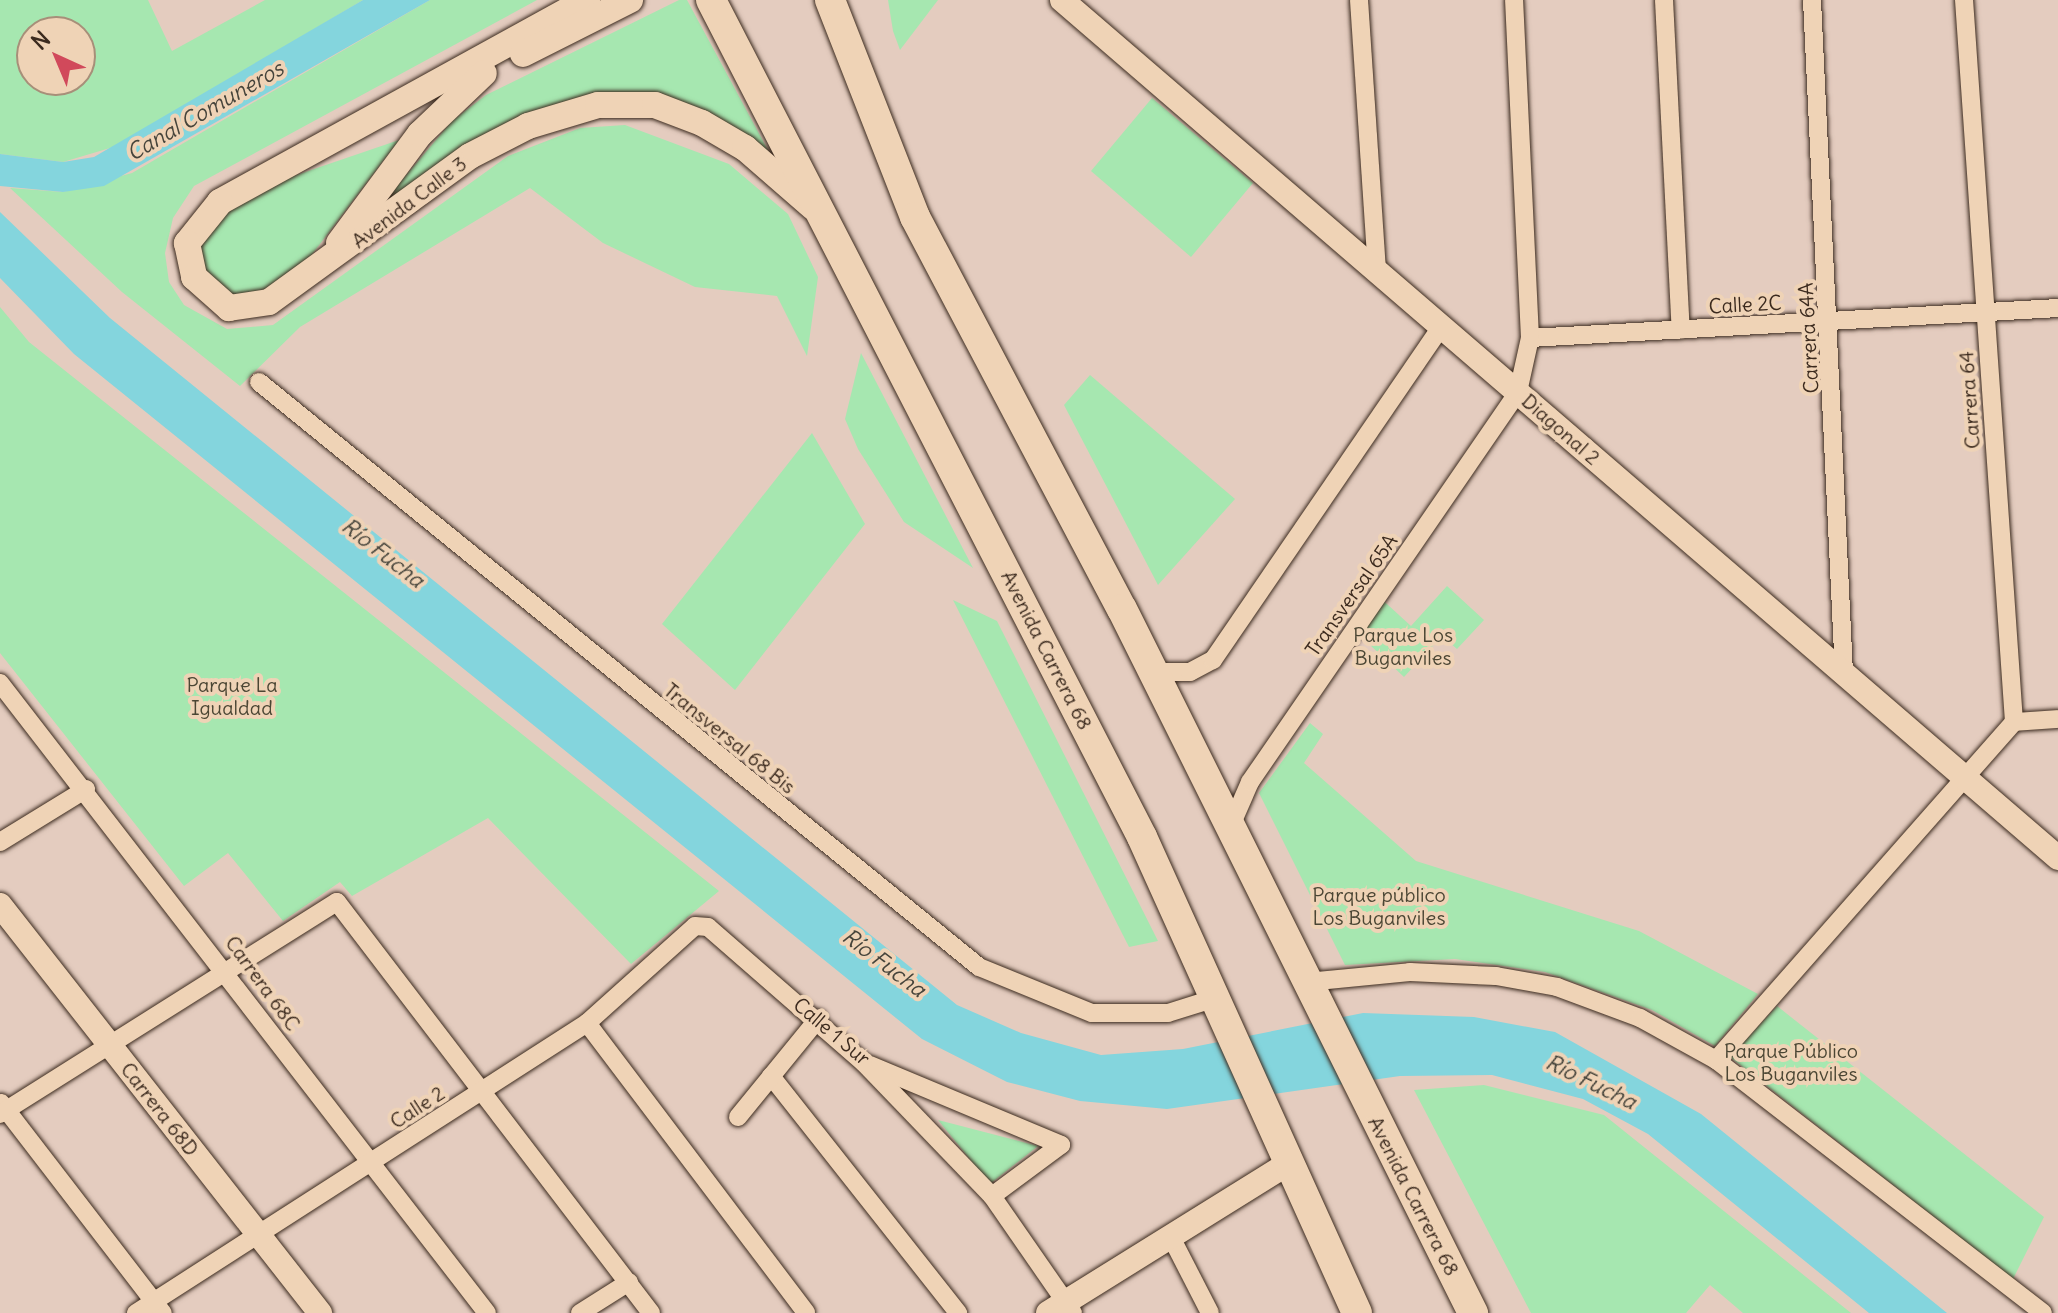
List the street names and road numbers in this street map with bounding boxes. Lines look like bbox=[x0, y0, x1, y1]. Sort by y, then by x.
street label: Avenida Calle 3 bbox=[347, 151, 471, 253]
street label: Carrera 64A bbox=[1793, 282, 1823, 394]
street label: Calle 2C bbox=[1708, 290, 1782, 318]
street label: Carrera 64 bbox=[1954, 350, 1984, 450]
street label: Diagonal 2 bbox=[1517, 389, 1605, 469]
street label: Transversal 65A bbox=[1300, 529, 1402, 661]
street label: Avenida Carrera 68 bbox=[997, 566, 1097, 734]
street label: Transversal 68 Bis bbox=[659, 678, 801, 798]
street label: Carrera 68C bbox=[221, 931, 305, 1035]
street label: Calle 1 Sur bbox=[789, 992, 875, 1070]
street label: Carrera 68D bbox=[116, 1057, 204, 1161]
street label: Calle 2 bbox=[385, 1081, 449, 1133]
street label: Avenida Carrera 68 bbox=[1364, 1112, 1464, 1280]

